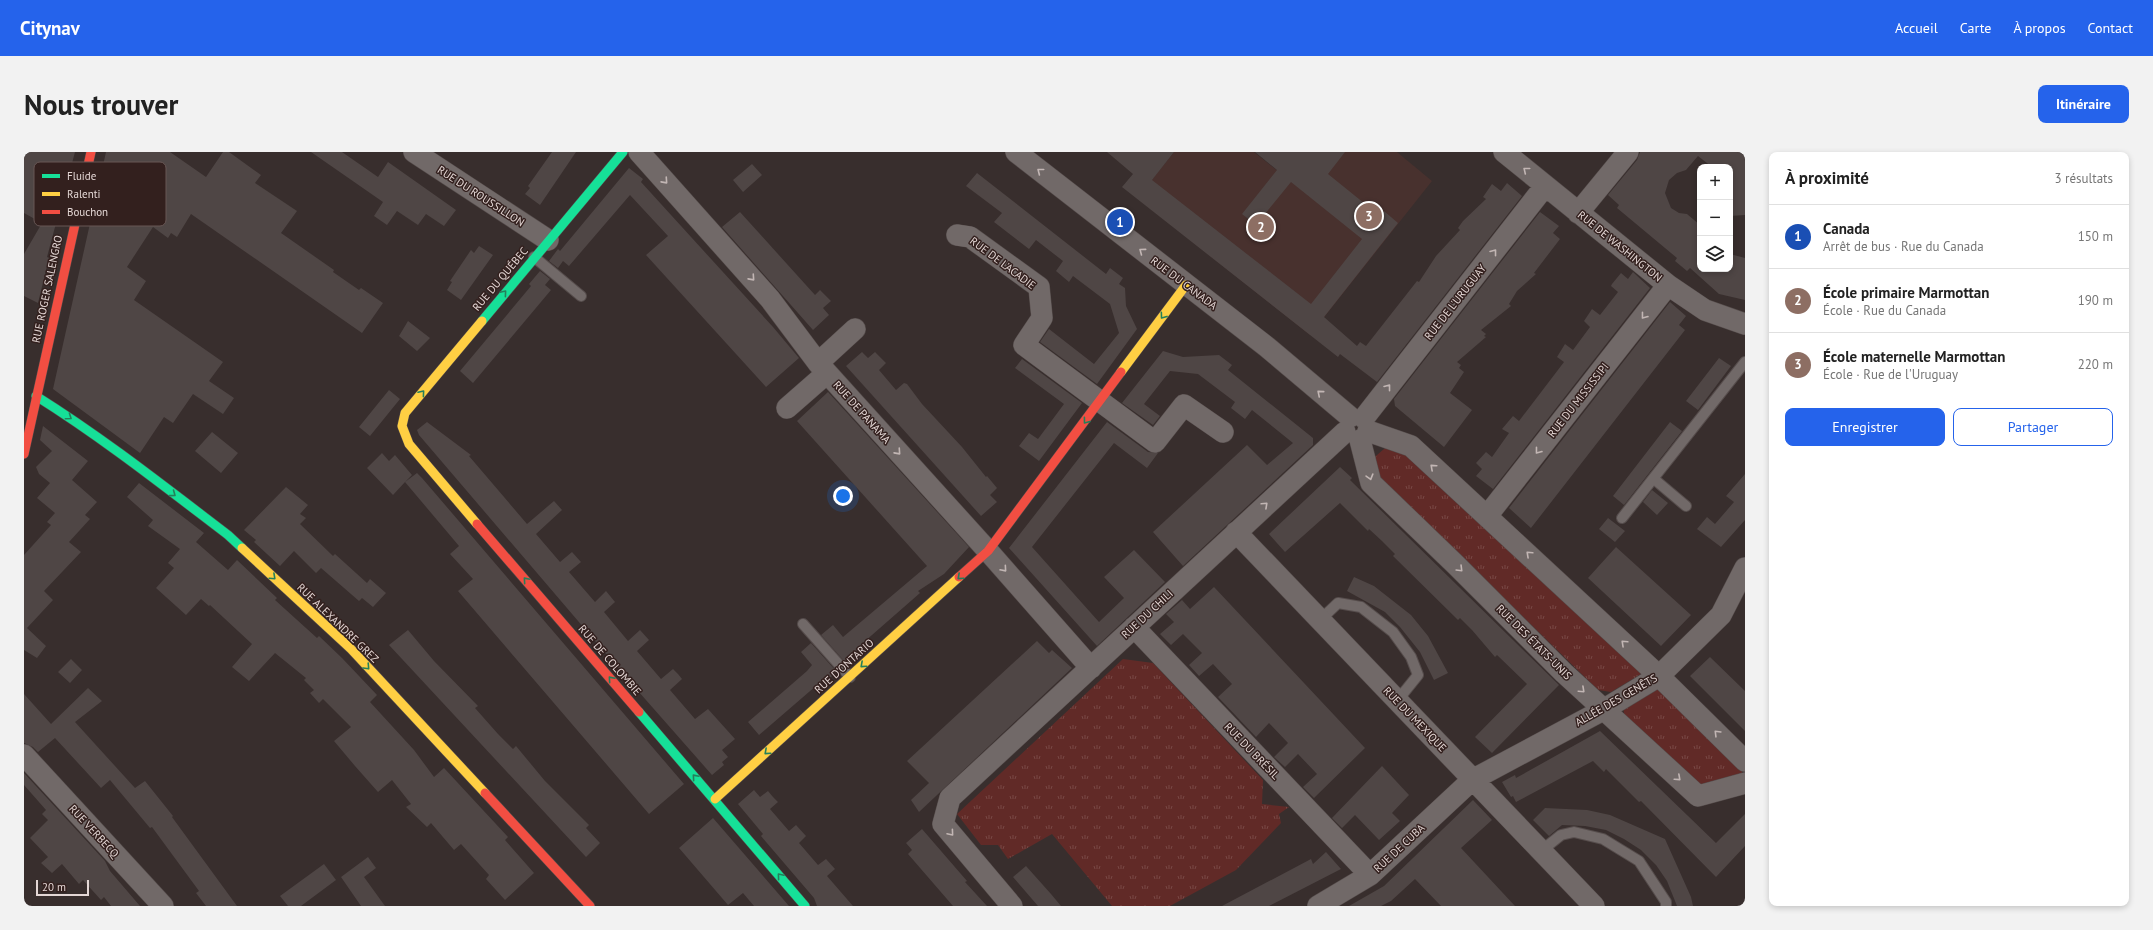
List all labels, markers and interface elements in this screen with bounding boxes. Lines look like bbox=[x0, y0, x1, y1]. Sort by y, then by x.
text: Citynav bbox=[20, 16, 80, 40]
text: Accueil bbox=[1895, 19, 1938, 37]
text: Carte bbox=[1960, 19, 1991, 37]
text: À propos bbox=[2013, 19, 2066, 37]
text: Contact bbox=[2088, 19, 2133, 37]
button: Itinéraire bbox=[2038, 85, 2129, 123]
text: Nous trouver bbox=[24, 86, 178, 123]
legend bbox=[34, 162, 166, 226]
street label: RUE DU ROUSSILLON bbox=[435, 163, 527, 229]
map controls bbox=[1697, 164, 1733, 272]
button: + bbox=[1697, 164, 1733, 200]
text: À proximité bbox=[1785, 167, 1869, 189]
one-way arrow bbox=[1037, 168, 1044, 175]
one-way arrow bbox=[1523, 168, 1531, 175]
text: Fluide bbox=[67, 169, 97, 183]
text: 3 résultats bbox=[2054, 170, 2113, 187]
one-way arrow bbox=[660, 176, 668, 184]
text: Ralenti bbox=[67, 187, 100, 201]
button: − bbox=[1697, 200, 1733, 236]
pin: 3 bbox=[1356, 201, 1382, 231]
text: Bouchon bbox=[67, 205, 108, 219]
pin: 1 bbox=[1107, 207, 1133, 237]
street label: RUE DE WASHINGTON bbox=[1575, 208, 1665, 284]
pin: 2 bbox=[1248, 212, 1274, 242]
text: Canada bbox=[1823, 219, 1870, 238]
text: 1 bbox=[1794, 228, 1802, 245]
text: 150 m bbox=[2078, 228, 2113, 245]
street label: RUE ROGER SALENGRO bbox=[29, 234, 65, 344]
street label: RUE DE L'ACADIE bbox=[967, 234, 1039, 292]
button: layers bbox=[1697, 236, 1733, 272]
text: Arrêt de bus · Rue du Canada bbox=[1823, 238, 1984, 255]
street label: RUE DU QUÉBEC bbox=[469, 244, 531, 314]
one-way arrow bbox=[1139, 248, 1146, 255]
one-way arrow bbox=[1489, 249, 1496, 256]
street label: RUE DU CANADA bbox=[1148, 254, 1220, 313]
street label: RUE DE L'URUGUAY bbox=[1421, 261, 1489, 343]
one-way arrow bbox=[747, 273, 754, 281]
text: École primaire Marmottan bbox=[1823, 283, 1989, 302]
one-way arrow bbox=[500, 290, 507, 298]
text: 2 bbox=[1794, 292, 1802, 309]
text: 190 m bbox=[2078, 292, 2113, 309]
text: École · Rue du Canada bbox=[1823, 302, 1946, 319]
one-way arrow bbox=[1642, 311, 1649, 318]
one-way arrow bbox=[1160, 312, 1168, 319]
text: École maternelle Marmottan bbox=[1823, 347, 2005, 366]
text: 3 bbox=[1794, 356, 1802, 373]
text: 220 m bbox=[2078, 356, 2113, 373]
street label: RUE DU MISSISSIPI bbox=[1545, 360, 1611, 440]
text: École · Rue de l'Uruguay bbox=[1823, 366, 1958, 383]
street label: RUE DE PANAMA bbox=[830, 378, 894, 447]
one-way arrow bbox=[1383, 385, 1390, 392]
one-way arrow bbox=[1318, 390, 1325, 397]
one-way arrow bbox=[417, 391, 424, 398]
button: Enregistrer bbox=[1785, 408, 1945, 446]
button: Partager bbox=[1953, 408, 2113, 446]
one-way arrow bbox=[65, 412, 72, 420]
one-way arrow bbox=[1084, 416, 1091, 423]
one-way arrow bbox=[894, 447, 901, 455]
one-way arrow bbox=[1535, 447, 1542, 454]
one-way arrow bbox=[1430, 464, 1438, 471]
one-way arrow bbox=[1365, 474, 1373, 481]
your location bbox=[833, 486, 853, 506]
one-way arrow bbox=[169, 489, 176, 496]
one-way arrow bbox=[1260, 503, 1268, 510]
one-way arrow bbox=[1526, 552, 1534, 559]
one-way arrow bbox=[1455, 564, 1463, 572]
one-way arrow bbox=[1000, 565, 1007, 572]
one-way arrow bbox=[268, 573, 276, 580]
one-way arrow bbox=[957, 573, 964, 580]
one-way arrow bbox=[523, 578, 530, 585]
street label: RUE ALEXANDRE GREZ bbox=[294, 580, 382, 666]
street label: RUE DU CHILI bbox=[1118, 587, 1176, 641]
street label: RUE DES ÉTATS-UNIS bbox=[1493, 601, 1575, 683]
street label: RUE DE COLOMBIE bbox=[576, 622, 644, 698]
street label: RUE D'ONTARIO bbox=[811, 636, 877, 696]
one-way arrow bbox=[1621, 640, 1629, 648]
one-way arrow bbox=[860, 660, 868, 667]
one-way arrow bbox=[362, 662, 370, 670]
street label: ALLÉE DES GENÊTS bbox=[1573, 671, 1660, 729]
one-way arrow bbox=[608, 676, 615, 684]
street label: RUE DU MEXIQUE bbox=[1380, 684, 1450, 755]
one-way arrow bbox=[1577, 685, 1585, 693]
street label: RUE DU BRÉSIL bbox=[1221, 720, 1283, 783]
one-way arrow bbox=[1714, 731, 1722, 738]
one-way arrow bbox=[764, 747, 772, 754]
one-way arrow bbox=[1674, 773, 1681, 780]
one-way arrow bbox=[693, 775, 700, 782]
street label: RUE VERBECQ bbox=[66, 802, 122, 861]
street label: RUE DE CUBA bbox=[1370, 820, 1428, 875]
one-way arrow bbox=[946, 828, 953, 836]
one-way arrow bbox=[777, 874, 784, 881]
scale bar bbox=[36, 878, 89, 897]
text: 20 m bbox=[42, 880, 66, 894]

